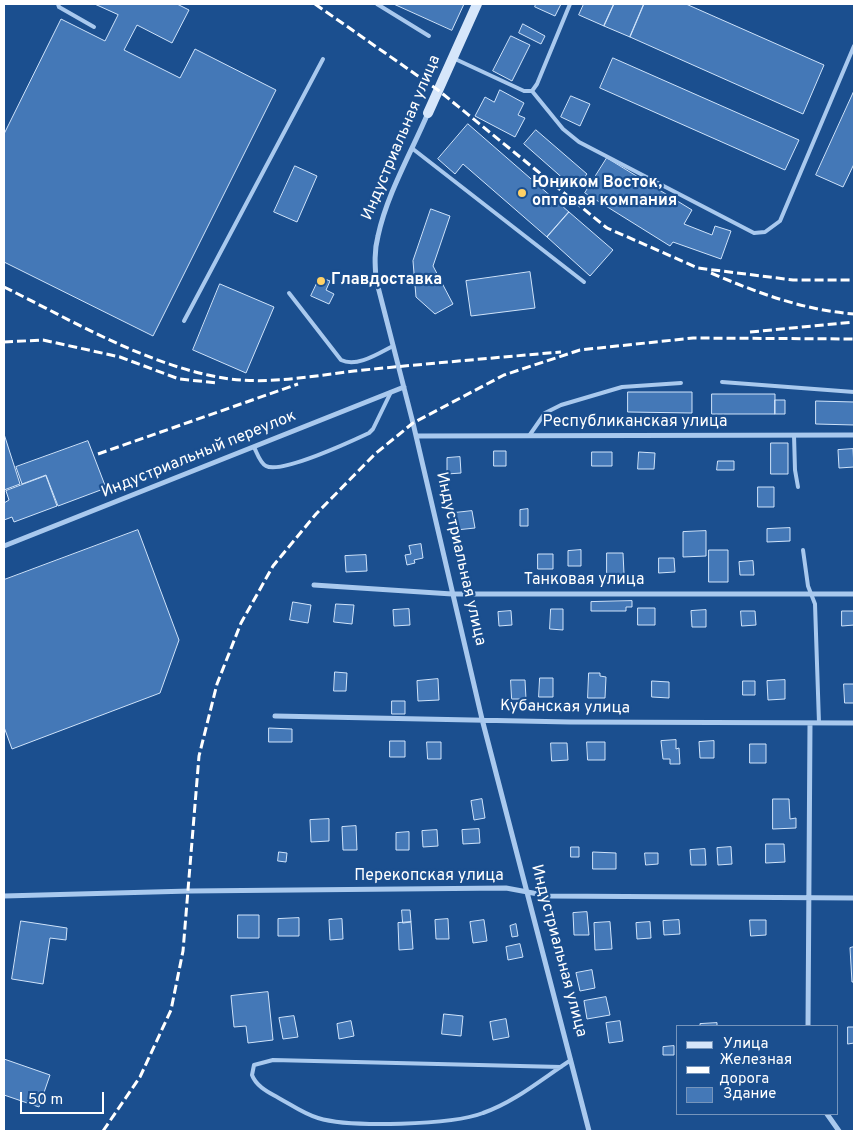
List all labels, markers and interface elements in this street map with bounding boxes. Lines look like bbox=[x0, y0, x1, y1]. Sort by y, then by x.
street label: Индустриальная улица bbox=[358, 53, 446, 223]
place label: Юником Восток, оптовая компания bbox=[532, 174, 677, 212]
marker: Юником Восток, оптовая компания bbox=[516, 187, 528, 199]
place label: Главдоставка bbox=[331, 271, 442, 291]
marker: Главдоставка bbox=[315, 275, 327, 287]
street label: Индустриальный переулок bbox=[99, 407, 299, 503]
street label: Республиканская улица bbox=[543, 413, 727, 433]
street label: Индустриальная улица bbox=[431, 470, 489, 648]
street label: Танковая улица bbox=[524, 571, 644, 591]
street label: Кубанская улица bbox=[500, 697, 630, 719]
street label: Индустриальная улица bbox=[526, 863, 590, 1039]
street label: Перекопская улица bbox=[354, 867, 504, 887]
legend bbox=[676, 1025, 838, 1115]
text: Улица bbox=[723, 1035, 768, 1054]
text: Железная дорога bbox=[720, 1051, 792, 1089]
scale bar bbox=[22, 1082, 106, 1114]
text: Здание bbox=[723, 1085, 776, 1104]
text: 50 m bbox=[28, 1091, 63, 1110]

